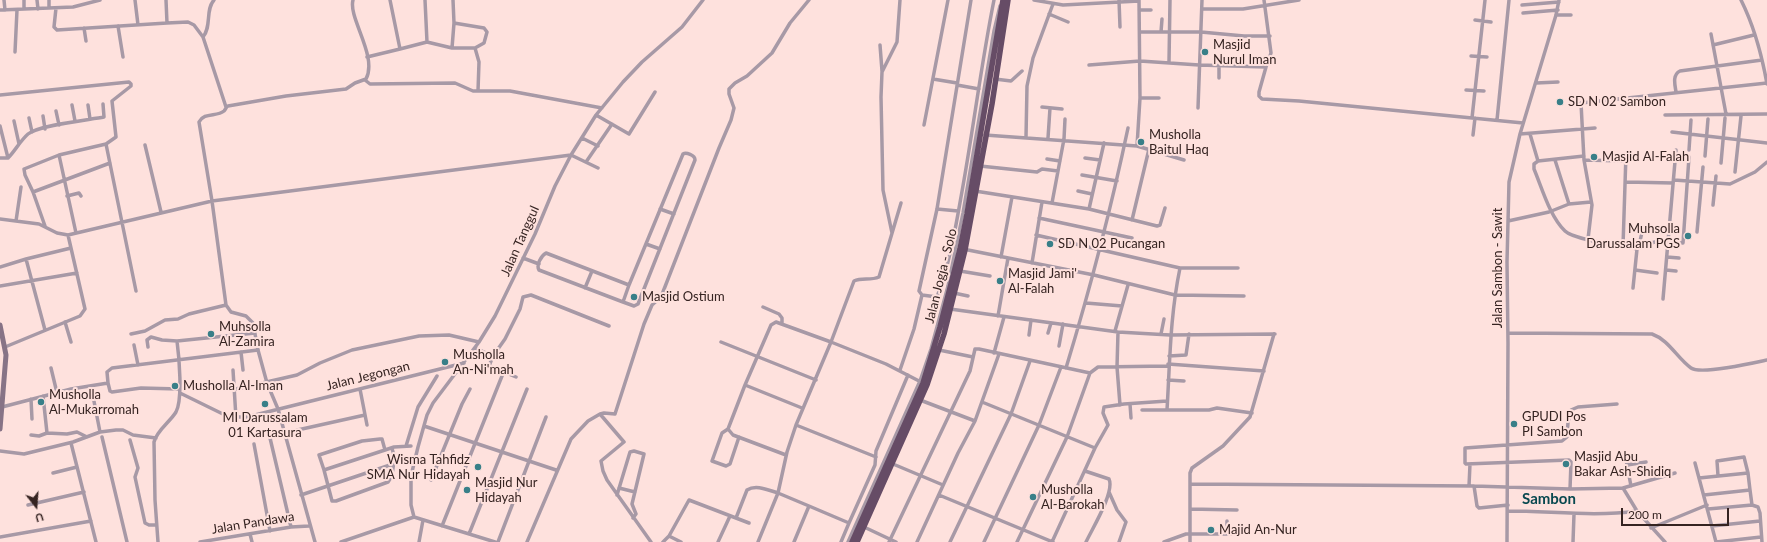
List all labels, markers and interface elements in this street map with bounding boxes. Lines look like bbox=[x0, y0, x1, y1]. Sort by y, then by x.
place label: Masjid Nurul Iman bbox=[1213, 37, 1276, 68]
marker: Masjid Nurul Iman bbox=[1200, 47, 1210, 57]
place label: SD N 02 Sambon bbox=[1568, 94, 1666, 110]
marker: SD N 02 Sambon bbox=[1555, 97, 1565, 107]
place label: Musholla Baitul Haq bbox=[1149, 127, 1209, 158]
marker: Musholla Baitul Haq bbox=[1136, 137, 1146, 147]
place label: Masjid Al-Falah bbox=[1602, 149, 1689, 165]
marker: Masjid Al-Falah bbox=[1589, 152, 1599, 162]
street label: Jalan Tanggul bbox=[498, 203, 542, 279]
street label: Jalan Sambon - Sawit bbox=[1490, 208, 1506, 328]
place label: Muhsolla Darussalam PGS bbox=[1586, 221, 1680, 252]
street label: Jalan Jogja - Solo bbox=[922, 227, 960, 325]
marker: Muhsolla Darussalam PGS bbox=[1683, 231, 1693, 241]
place label: SD N 02 Pucangan bbox=[1058, 236, 1165, 252]
marker: SD N 02 Pucangan bbox=[1045, 239, 1055, 249]
place label: Masjid Jami' Al-Falah bbox=[1008, 266, 1077, 297]
marker: Masjid Jami' Al-Falah bbox=[995, 276, 1005, 286]
place label: Masjid Ostium bbox=[642, 289, 725, 305]
marker: Masjid Ostium bbox=[629, 292, 639, 302]
place label: Muhsolla Al-Zamira bbox=[219, 319, 275, 350]
marker: Muhsolla Al-Zamira bbox=[206, 329, 216, 339]
place label: Musholla An-Ni'mah bbox=[453, 347, 514, 378]
marker: Musholla An-Ni'mah bbox=[440, 357, 450, 367]
street label: Jalan Jegongan bbox=[325, 358, 411, 394]
place label: Musholla Al-Iman bbox=[183, 378, 283, 394]
marker: Musholla Al-Iman bbox=[170, 381, 180, 391]
place label: Musholla Al-Mukarromah bbox=[49, 387, 139, 418]
marker: Musholla Al-Mukarromah bbox=[36, 397, 46, 407]
marker: MI Darussalam 01 Kartasura bbox=[260, 399, 270, 409]
place label: GPUDI Pos PI Sambon bbox=[1522, 409, 1586, 440]
place label: MI Darussalam 01 Kartasura bbox=[222, 410, 308, 441]
marker: GPUDI Pos PI Sambon bbox=[1509, 419, 1519, 429]
place label: Masjid Abu Bakar Ash-Shidiq bbox=[1574, 449, 1671, 480]
place label: Wisma Tahfidz SMA Nur Hidayah bbox=[367, 452, 470, 483]
marker: Masjid Abu Bakar Ash-Shidiq bbox=[1561, 459, 1571, 469]
marker: Wisma Tahfidz SMA Nur Hidayah bbox=[473, 462, 483, 472]
place label: Masjid Nur Hidayah bbox=[475, 475, 538, 506]
place label: Musholla Al-Barokah bbox=[1041, 482, 1105, 513]
marker: Masjid Nur Hidayah bbox=[462, 485, 472, 495]
north arrow bbox=[16, 486, 56, 526]
district label: Sambon bbox=[1522, 490, 1576, 508]
marker: Musholla Al-Barokah bbox=[1028, 492, 1038, 502]
scale bar bbox=[1623, 500, 1731, 526]
text: 200 m bbox=[1628, 507, 1662, 522]
street label: Jalan Pandawa bbox=[211, 509, 295, 537]
text: U bbox=[34, 511, 45, 525]
place label: Majid An-Nur bbox=[1219, 522, 1297, 538]
marker: Majid An-Nur bbox=[1206, 525, 1216, 535]

